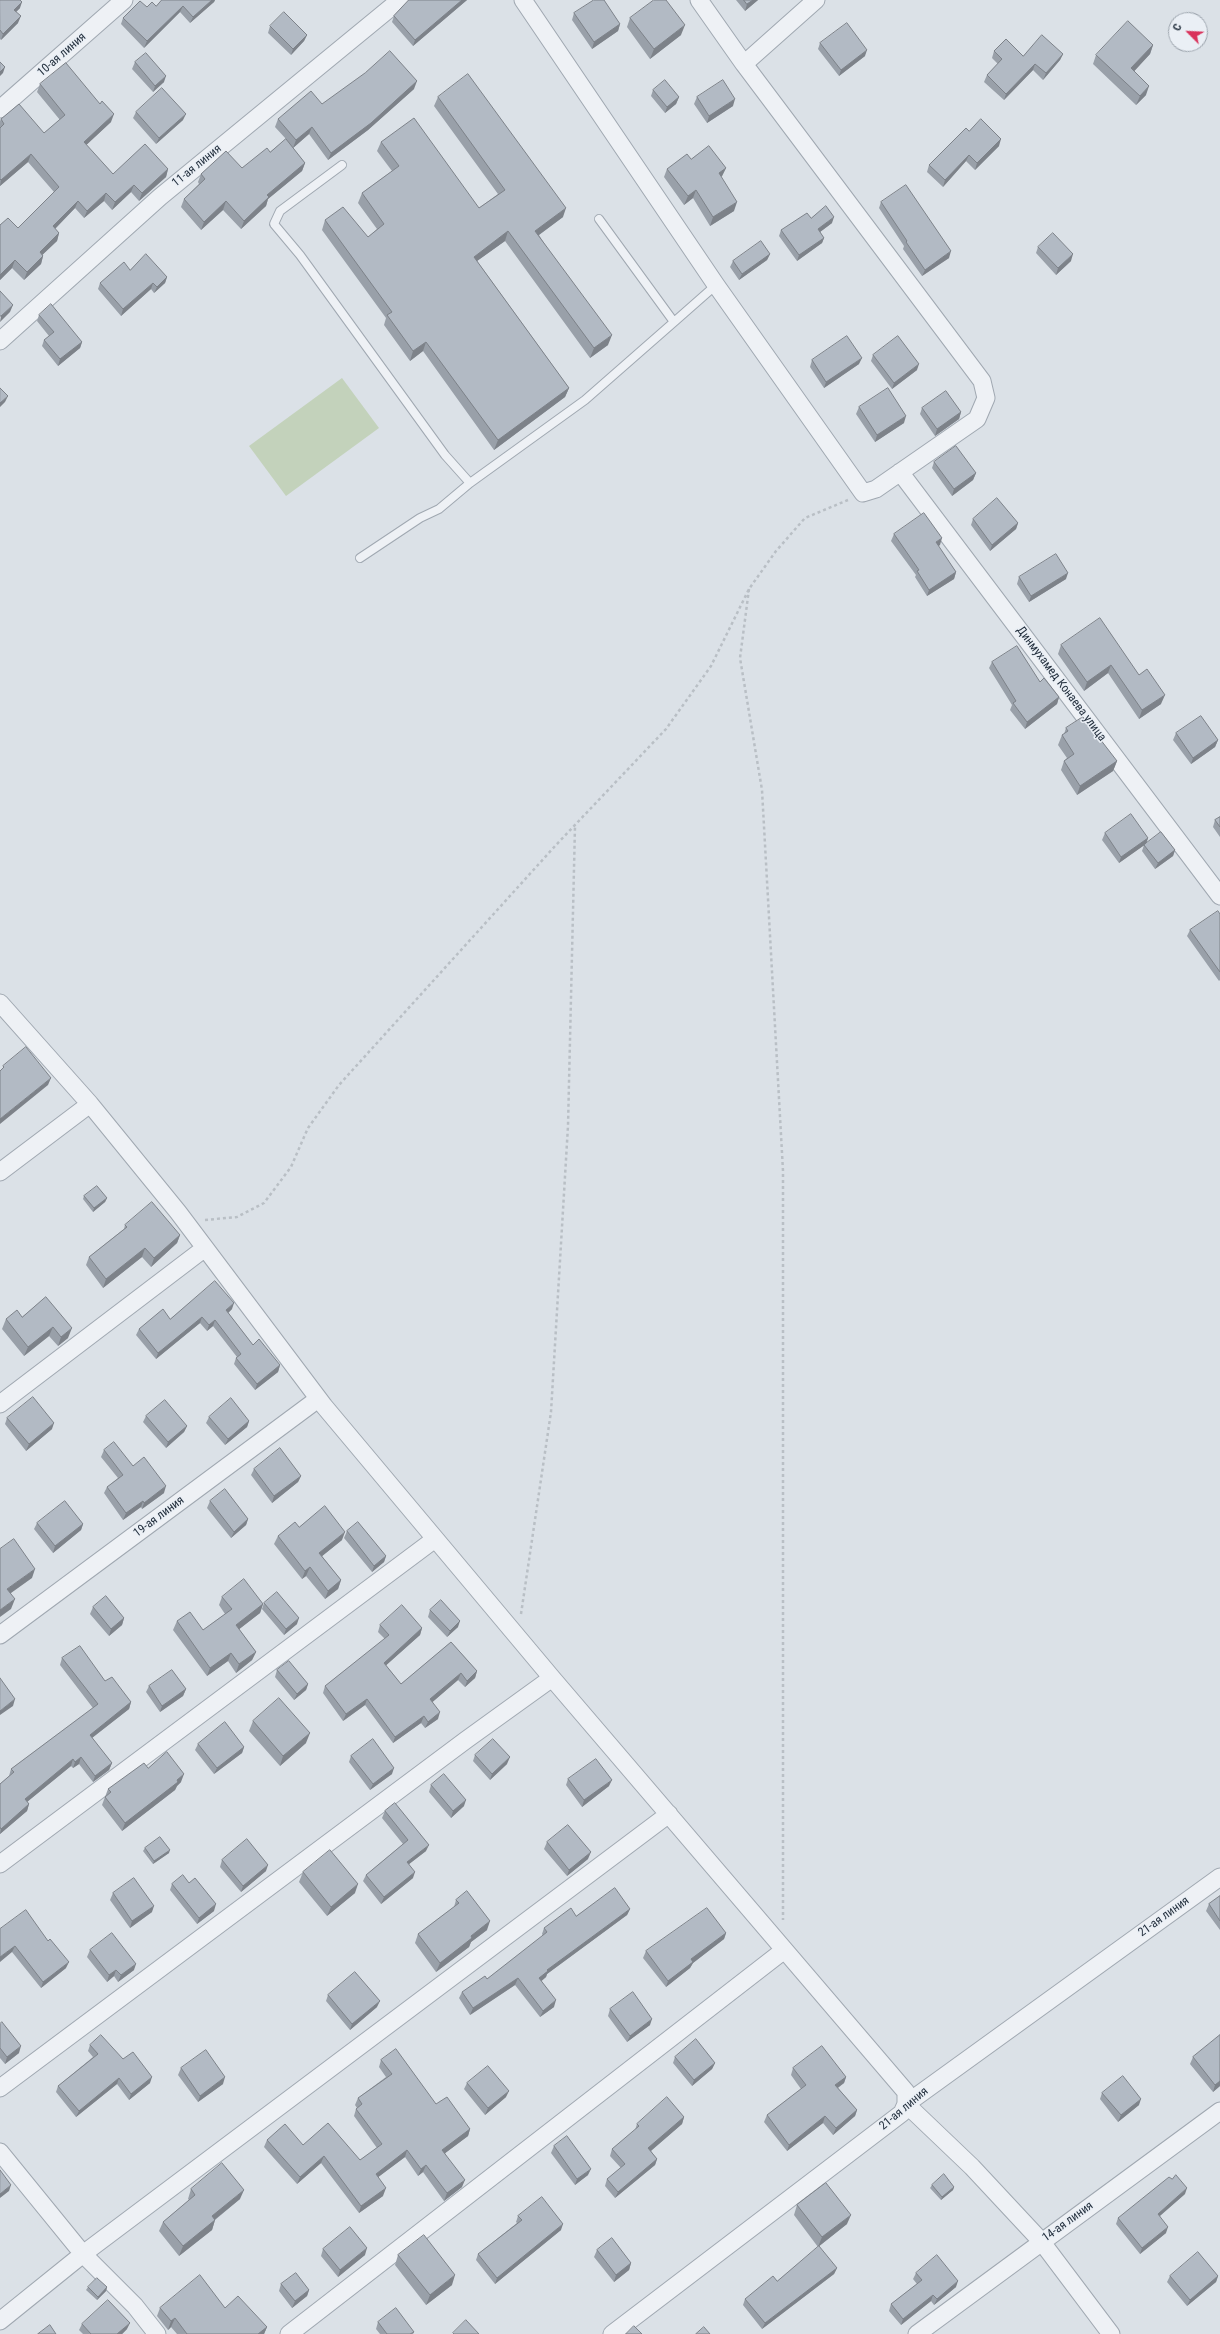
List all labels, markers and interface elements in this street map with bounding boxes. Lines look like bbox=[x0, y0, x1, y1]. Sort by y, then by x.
north arrow bbox=[1168, 12, 1208, 52]
text: С bbox=[1170, 22, 1185, 33]
street label: 10-ая линия bbox=[35, 30, 89, 80]
street label: 11-ая линия bbox=[169, 142, 225, 190]
street label: Динмухамед Конаева улица bbox=[1013, 624, 1109, 744]
street label: 19-ая линия bbox=[131, 1493, 187, 1541]
street label: 21-ая линия bbox=[1136, 1894, 1192, 1940]
street label: 21-ая линия bbox=[877, 2084, 931, 2134]
street label: 14-ая линия bbox=[1040, 2199, 1096, 2245]

